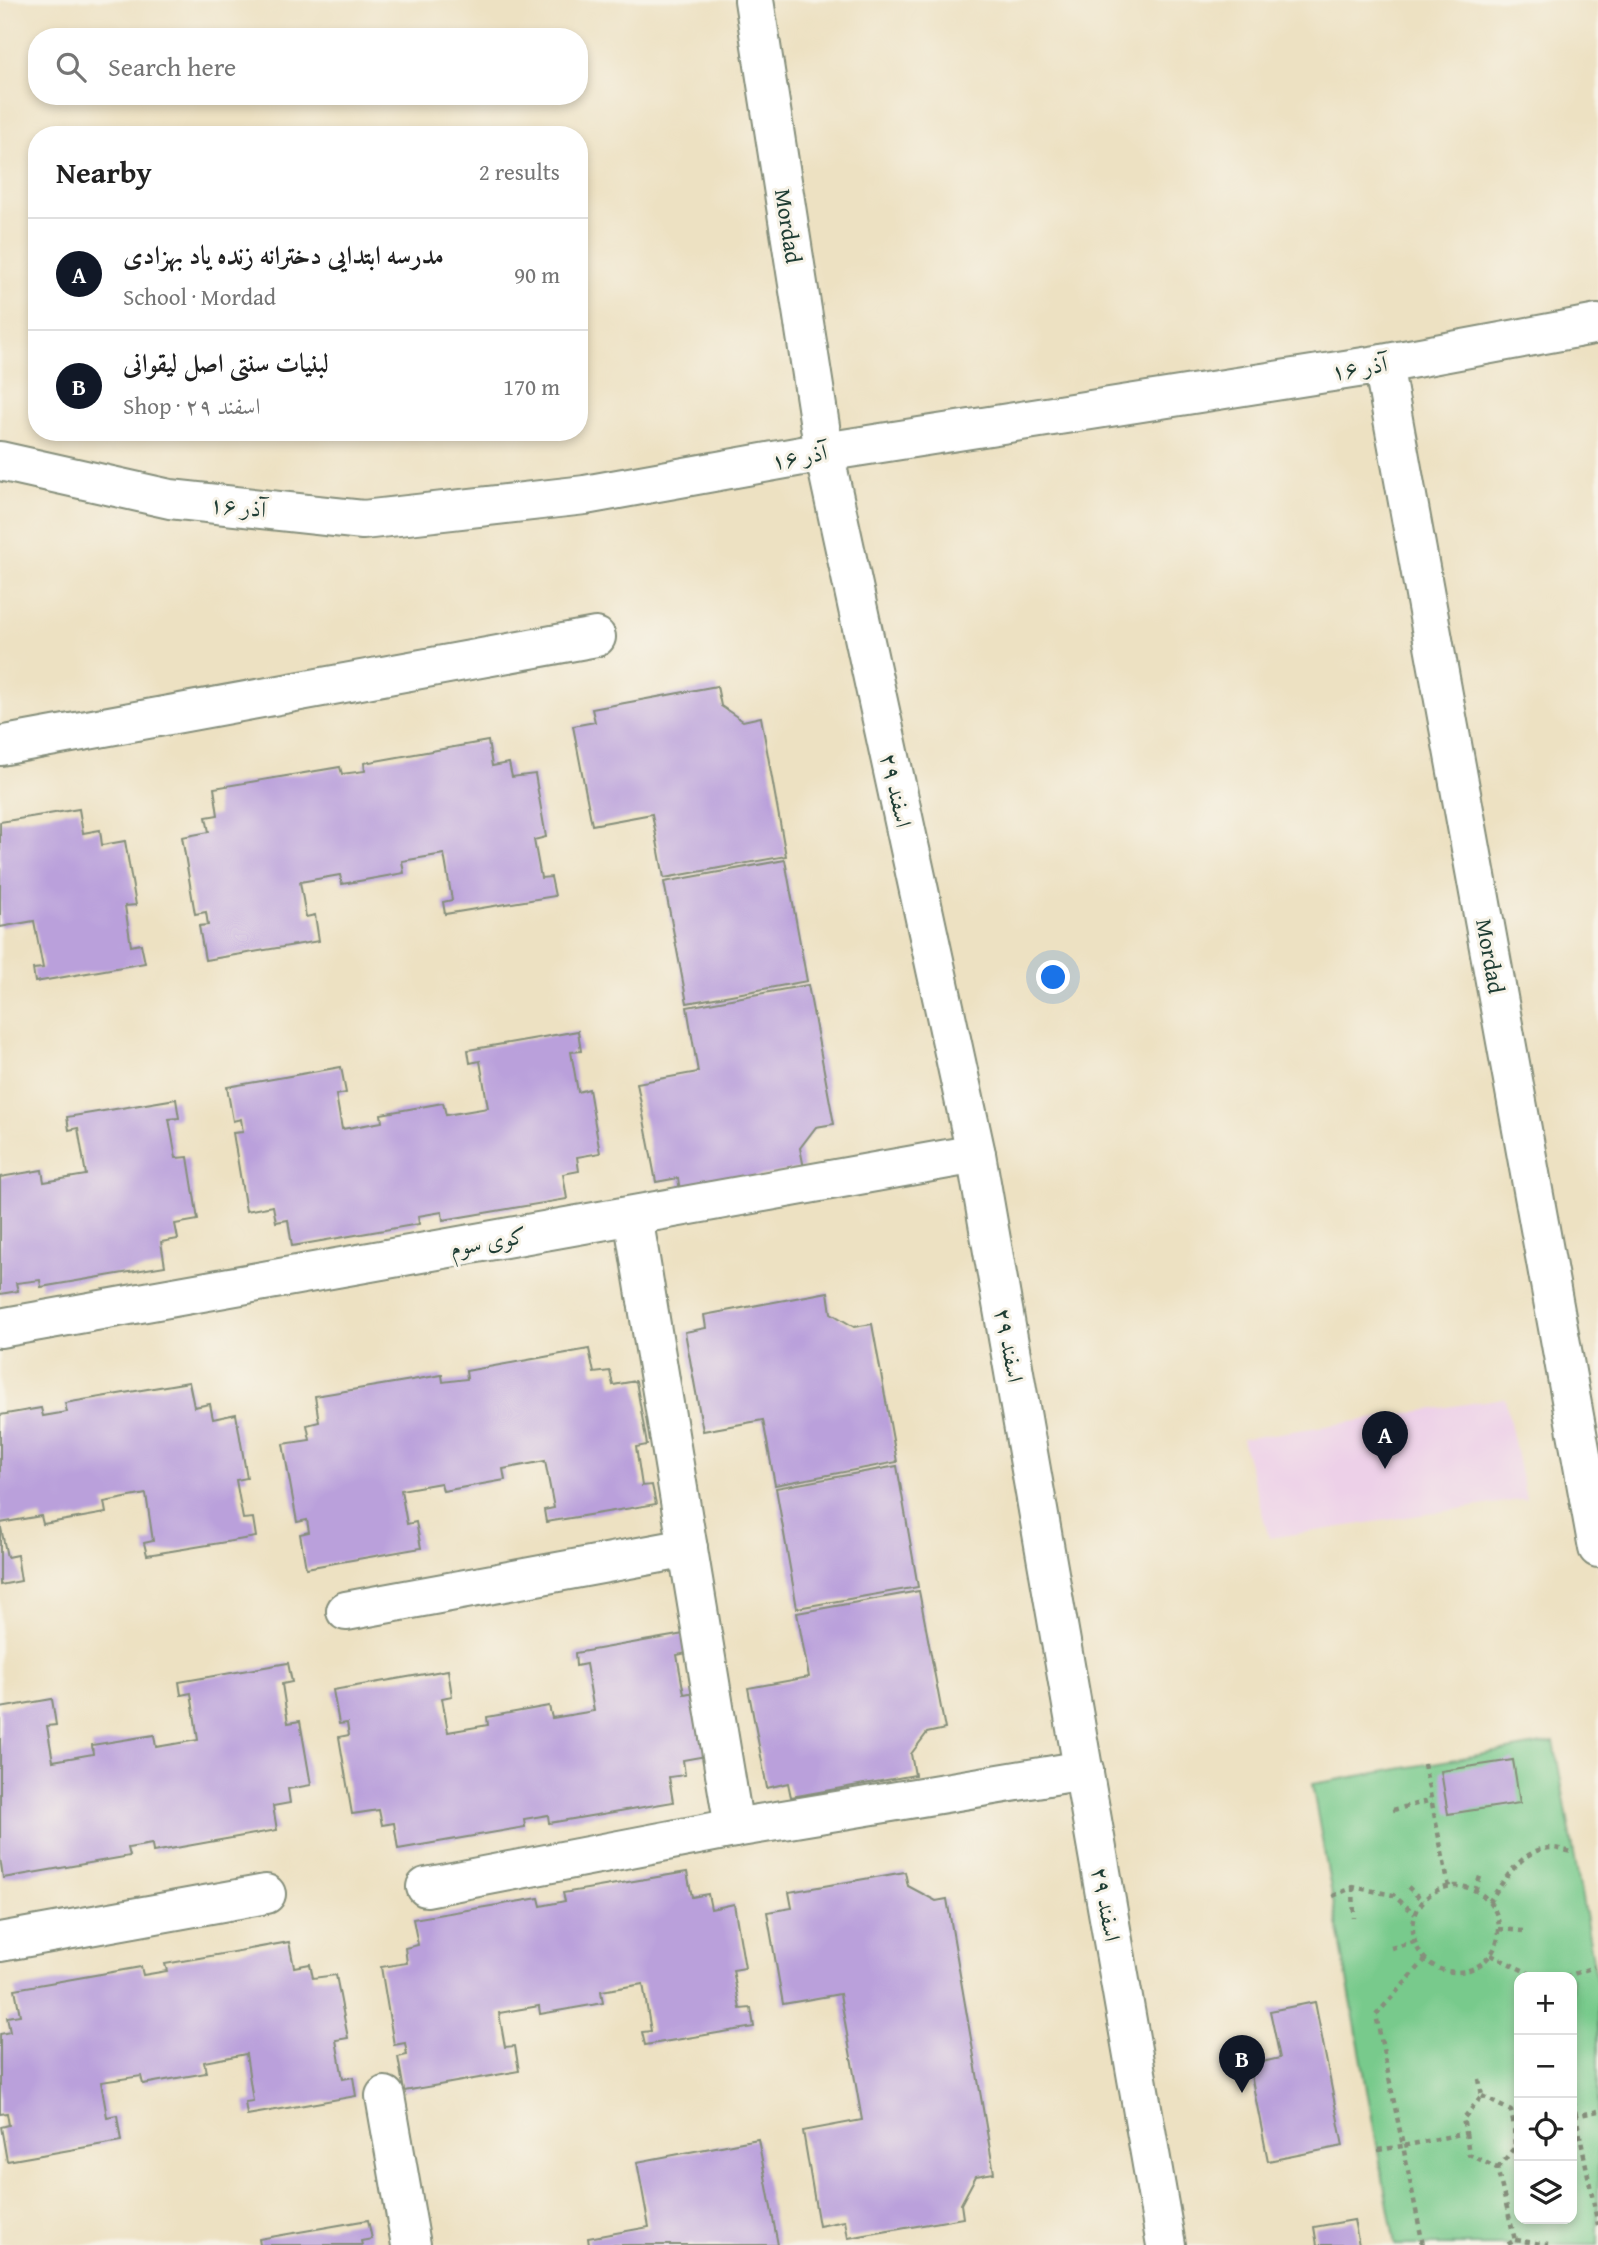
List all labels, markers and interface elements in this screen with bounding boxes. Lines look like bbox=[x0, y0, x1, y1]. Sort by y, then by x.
search box bbox=[28, 28, 588, 105]
text: Search here bbox=[108, 47, 236, 86]
icon: search bbox=[52, 48, 90, 86]
text: Nearby bbox=[56, 150, 152, 194]
text: 2 results bbox=[479, 155, 560, 188]
street label: Mordad bbox=[767, 186, 811, 266]
text: مدرسه ابتدایی دخترانه زنده یاد بهزادی bbox=[123, 235, 444, 274]
text: A bbox=[72, 258, 86, 291]
text: 90 m bbox=[514, 258, 560, 291]
text: School · Mordad bbox=[123, 280, 276, 313]
text: لبنیات سنتی اصل لیقوانی bbox=[123, 343, 329, 382]
street label: ۱۶ آذر bbox=[1329, 346, 1392, 388]
text: B bbox=[72, 370, 86, 403]
text: 170 m bbox=[503, 370, 560, 403]
text: Shop · ۲۹ اسفند bbox=[123, 389, 260, 422]
street label: ۱۶ آذر bbox=[768, 434, 833, 477]
street label: ۱۶ آذر bbox=[208, 487, 271, 526]
street label: ۲۹ اسفند bbox=[873, 750, 921, 830]
street label: Mordad bbox=[1468, 916, 1514, 997]
your location bbox=[1036, 960, 1070, 994]
street label: کوی سوم bbox=[447, 1218, 530, 1268]
street label: ۲۹ اسفند bbox=[987, 1305, 1033, 1385]
pin: A bbox=[1362, 1411, 1408, 1469]
street label: ۲۹ اسفند bbox=[1084, 1864, 1130, 1944]
map controls bbox=[1514, 1972, 1577, 2224]
button: + bbox=[1514, 1972, 1577, 2035]
pin: B bbox=[1219, 2035, 1265, 2093]
button: − bbox=[1514, 2035, 1577, 2098]
button: locate bbox=[1514, 2098, 1577, 2161]
button: layers bbox=[1514, 2161, 1577, 2224]

